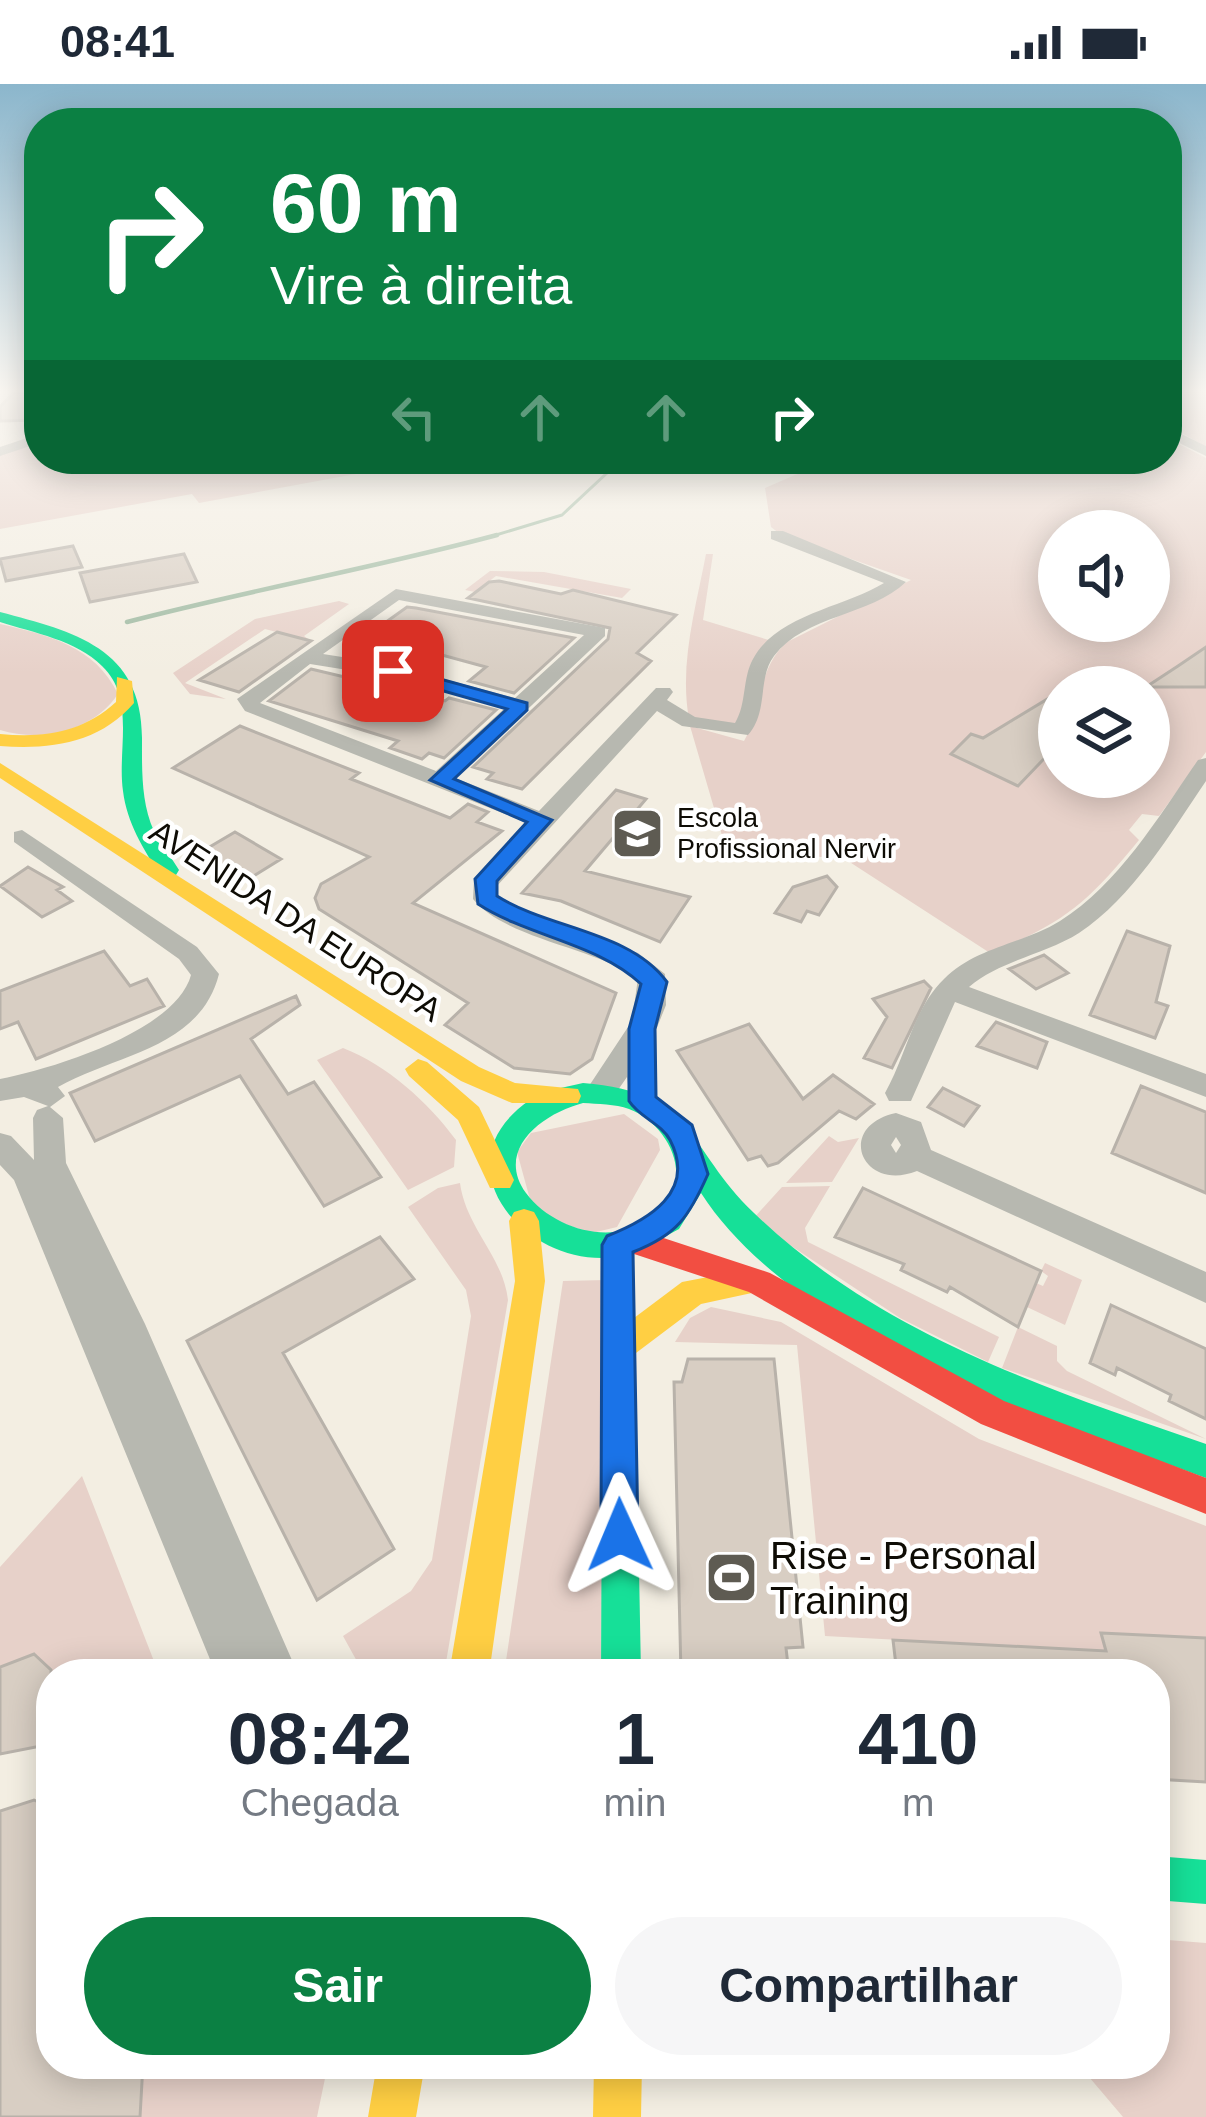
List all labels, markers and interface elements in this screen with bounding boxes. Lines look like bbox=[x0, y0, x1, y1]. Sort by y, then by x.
text: 08:41 bbox=[60, 16, 175, 67]
icon: right bbox=[72, 156, 228, 312]
text: 60 m bbox=[270, 156, 461, 250]
text: Vire à direita bbox=[270, 255, 572, 315]
icon: left bbox=[381, 384, 447, 450]
icon: ahead bbox=[507, 384, 573, 450]
icon: ahead bbox=[633, 384, 699, 450]
icon: right bbox=[759, 384, 825, 450]
map controls bbox=[1038, 510, 1170, 798]
button: sound bbox=[1038, 510, 1170, 642]
pin bbox=[342, 620, 444, 722]
icon: arrive bbox=[360, 638, 426, 704]
button: layers bbox=[1038, 666, 1170, 798]
place label: Escola Profissional Nervir bbox=[677, 803, 896, 864]
school or university icon: Escola Profissional Nervir bbox=[610, 806, 666, 862]
street label: AVENIDA DA EUROPA bbox=[143, 812, 448, 1028]
position arrow bbox=[557, 1472, 683, 1598]
place label: Rise - Personal Training bbox=[770, 1534, 1037, 1622]
sports icon: Rise - Personal Training bbox=[703, 1549, 759, 1605]
text: 08:42 bbox=[228, 1699, 412, 1779]
text: 1 bbox=[615, 1699, 655, 1779]
text: 410 bbox=[858, 1699, 978, 1779]
text: Chegada bbox=[241, 1781, 399, 1824]
text: min bbox=[604, 1781, 666, 1824]
text: m bbox=[902, 1781, 934, 1824]
button: Sair bbox=[84, 1917, 591, 2055]
button: Compartilhar bbox=[615, 1917, 1122, 2055]

